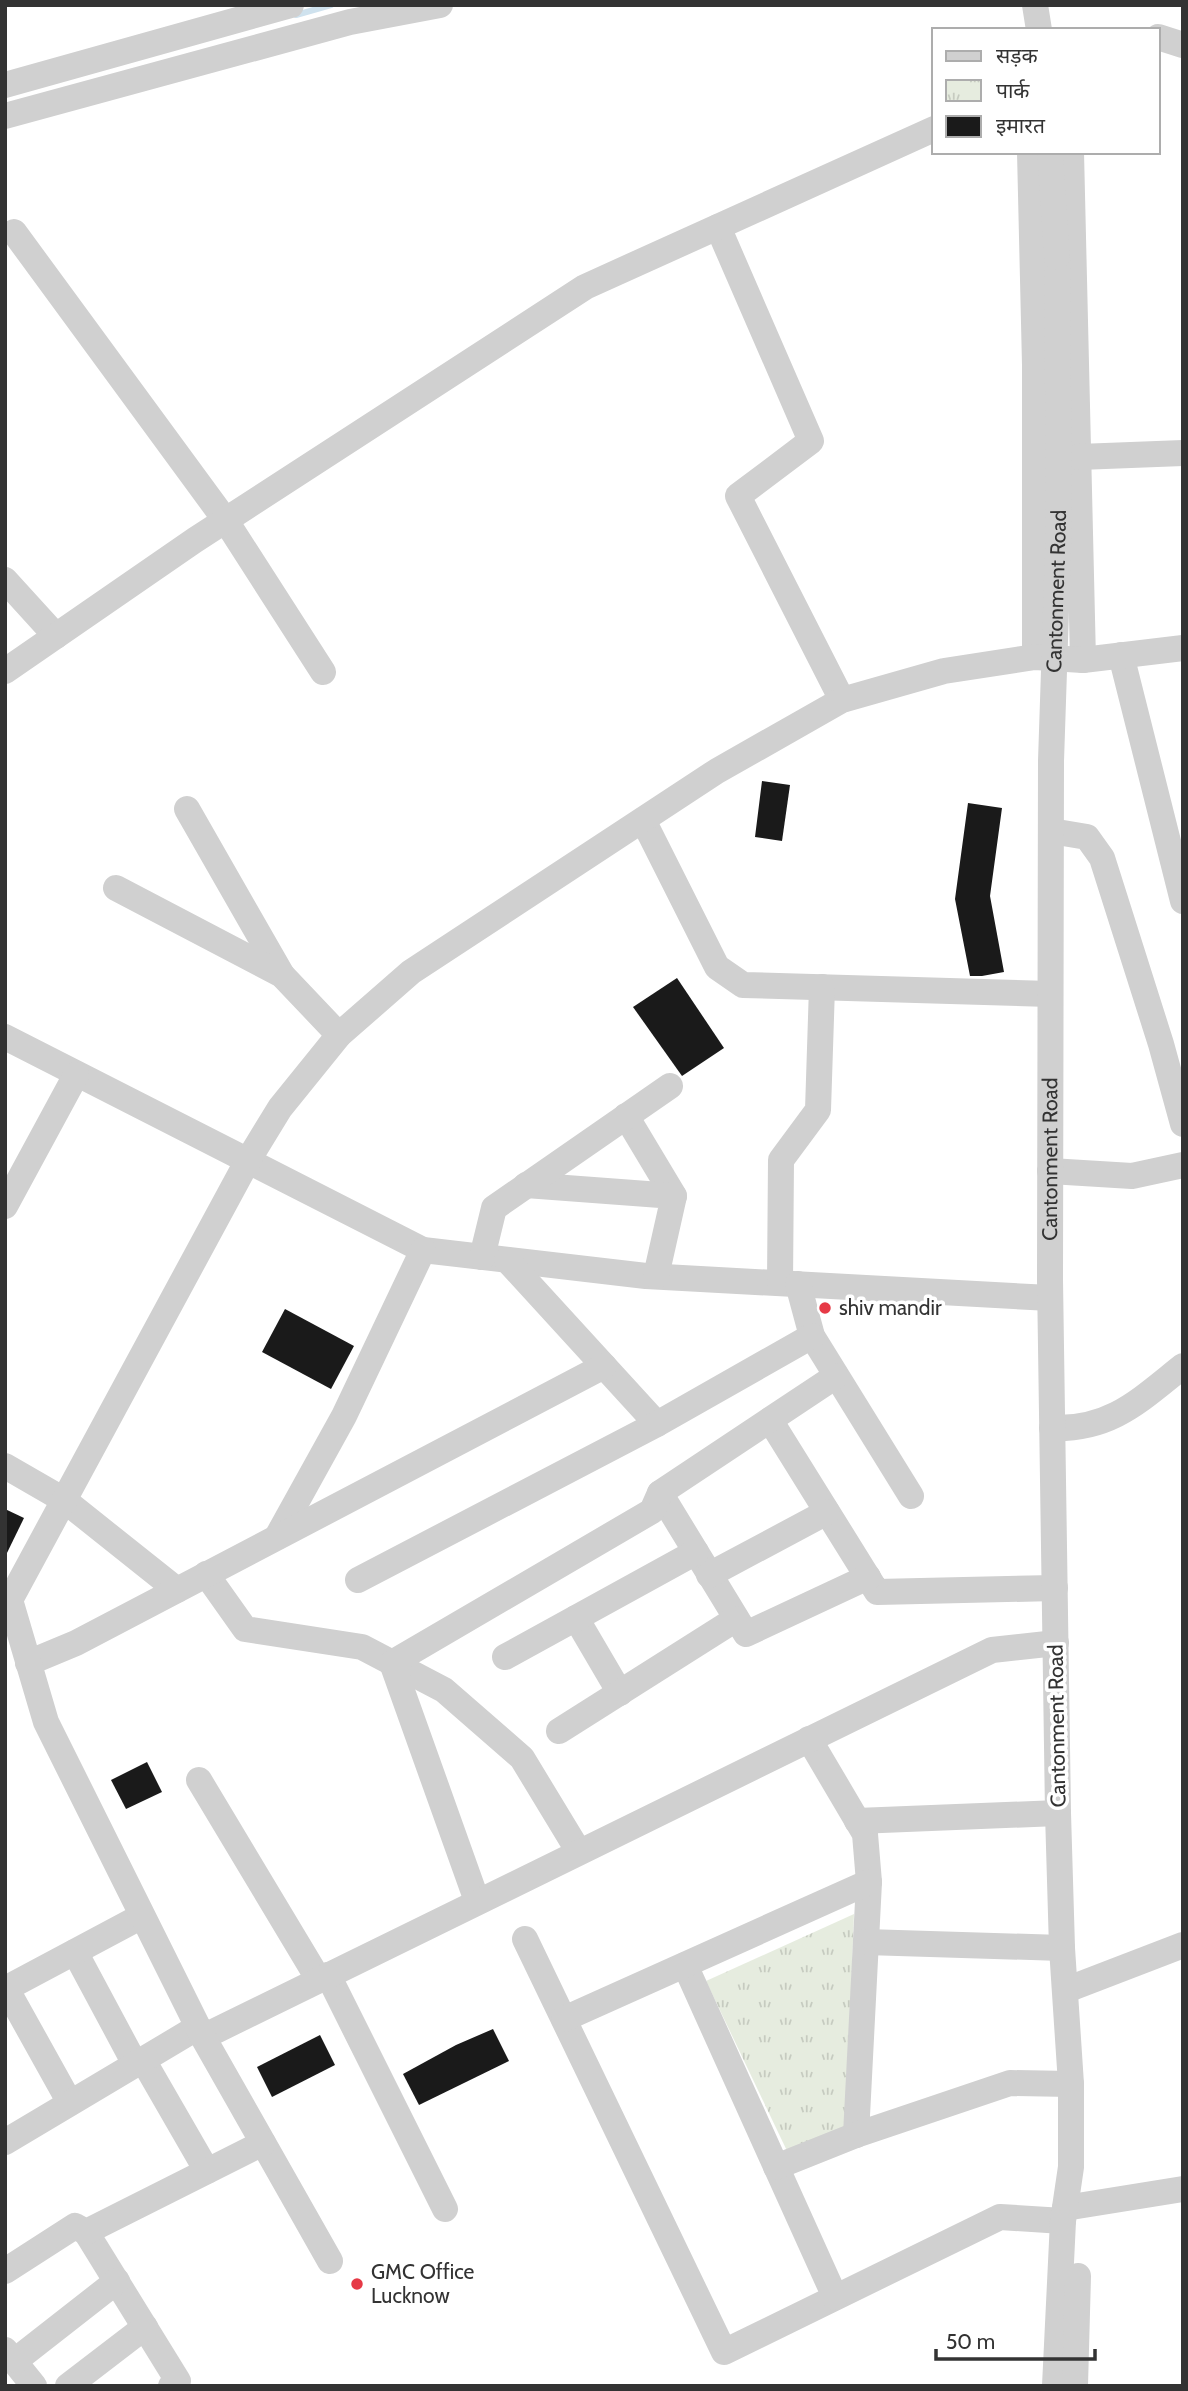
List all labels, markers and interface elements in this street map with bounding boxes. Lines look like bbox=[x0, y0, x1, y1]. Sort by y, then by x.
legend bbox=[932, 28, 1160, 154]
text: सड़क bbox=[996, 43, 1038, 68]
text: पार्क bbox=[996, 78, 1030, 103]
text: इमारत bbox=[996, 113, 1046, 138]
street label: Cantonment Road bbox=[1041, 510, 1071, 673]
street label: Cantonment Road bbox=[1037, 1078, 1062, 1241]
place label: shiv mandir bbox=[839, 1295, 942, 1320]
marker: shiv mandir bbox=[817, 1300, 833, 1316]
street label: Cantonment Road bbox=[1043, 1644, 1070, 1808]
place label: GMC Office Lucknow bbox=[371, 2259, 475, 2308]
marker: GMC Office Lucknow bbox=[349, 2276, 365, 2292]
scale bar bbox=[936, 2318, 1095, 2362]
text: 50 m bbox=[946, 2329, 995, 2354]

